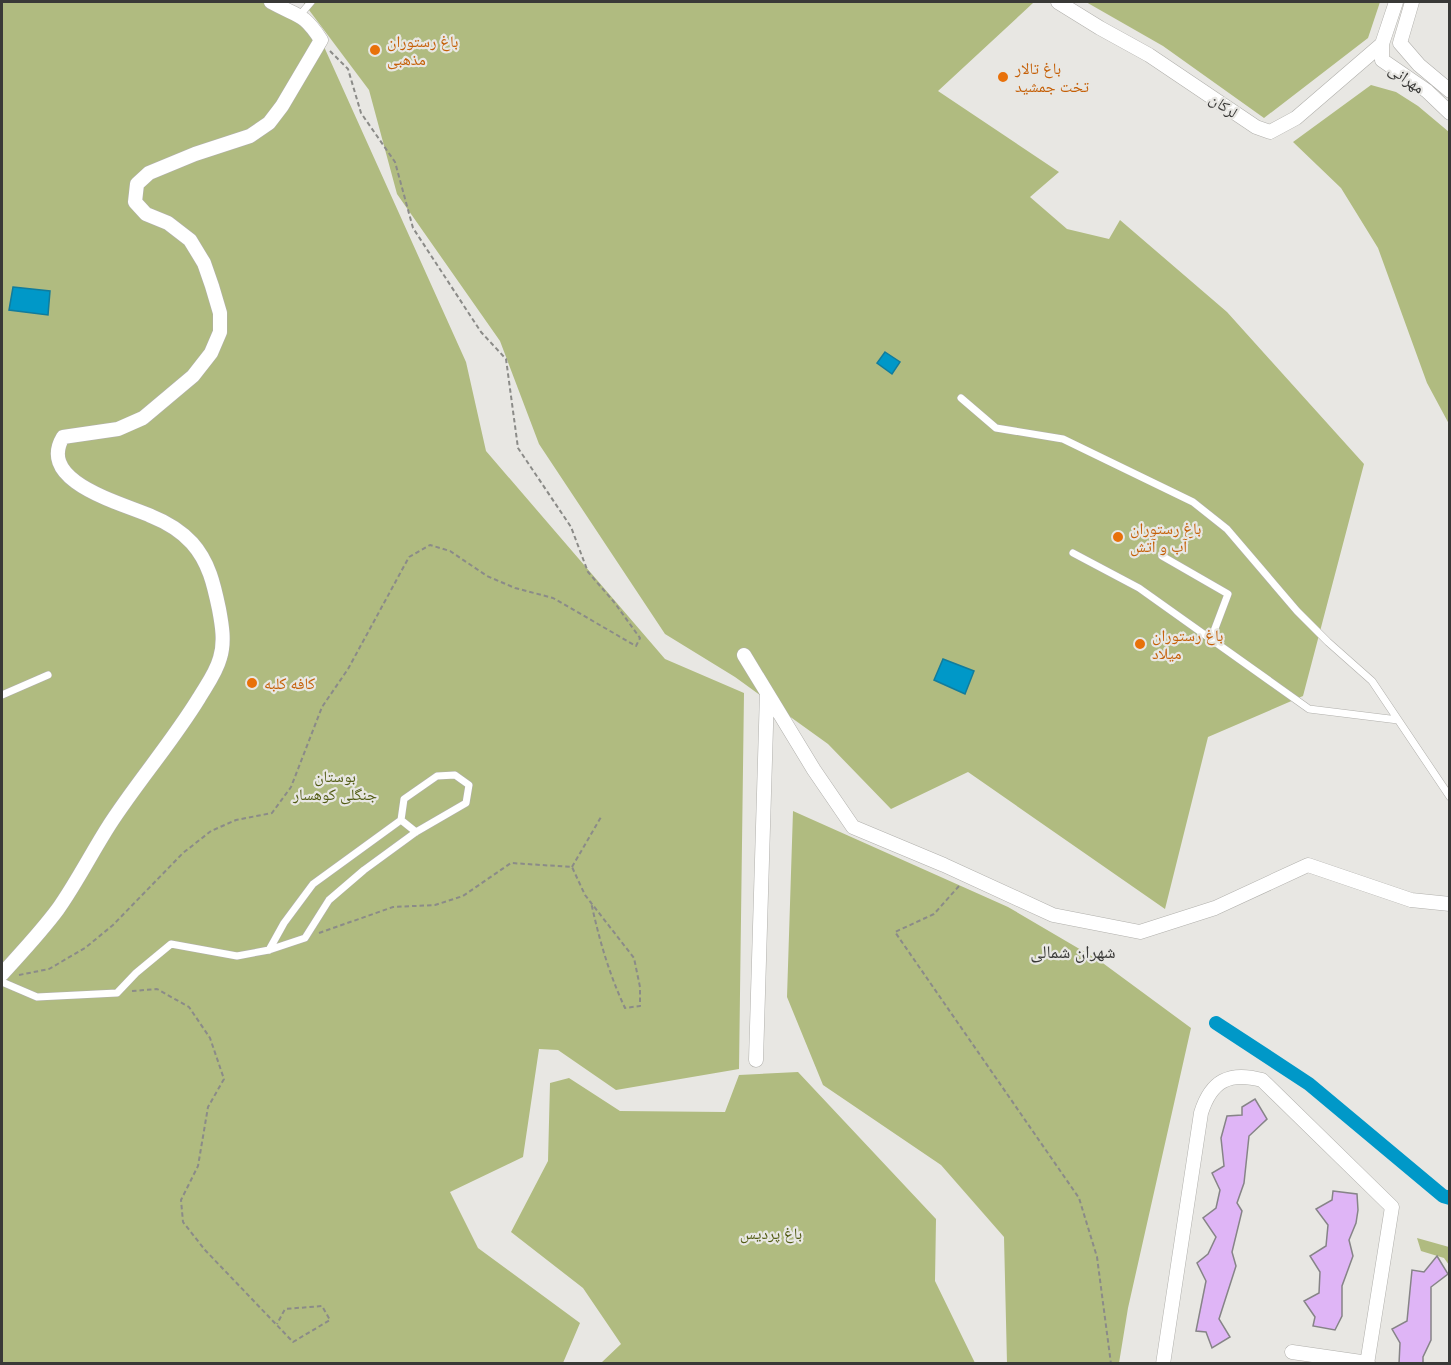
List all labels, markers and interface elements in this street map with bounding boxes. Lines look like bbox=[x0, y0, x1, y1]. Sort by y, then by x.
place label: باغ رستوران مذهبی bbox=[387, 32, 458, 70]
marker: باغ رستوران مذهبی bbox=[368, 43, 382, 57]
place label: باغ تالار تخت جمشید bbox=[1014, 59, 1089, 96]
street label: مهرانی bbox=[1385, 59, 1428, 98]
marker: باغ تالار تخت جمشید bbox=[996, 70, 1010, 84]
street label: لرکان bbox=[1205, 89, 1241, 123]
place label: باغ رستوران آب و آتش bbox=[1130, 519, 1201, 557]
marker: باغ رستوران آب و آتش bbox=[1111, 530, 1125, 544]
place label: باغ رستوران میلاد bbox=[1152, 626, 1223, 663]
marker: باغ رستوران میلاد bbox=[1133, 637, 1147, 651]
place label: کافه کلبه bbox=[264, 674, 315, 693]
marker: کافه کلبه bbox=[245, 676, 259, 690]
park label: بوستان جنگلی کوهسار bbox=[292, 767, 377, 805]
district label: شهران شمالی bbox=[1030, 941, 1116, 963]
park label: باغ پردیس bbox=[740, 1224, 802, 1244]

